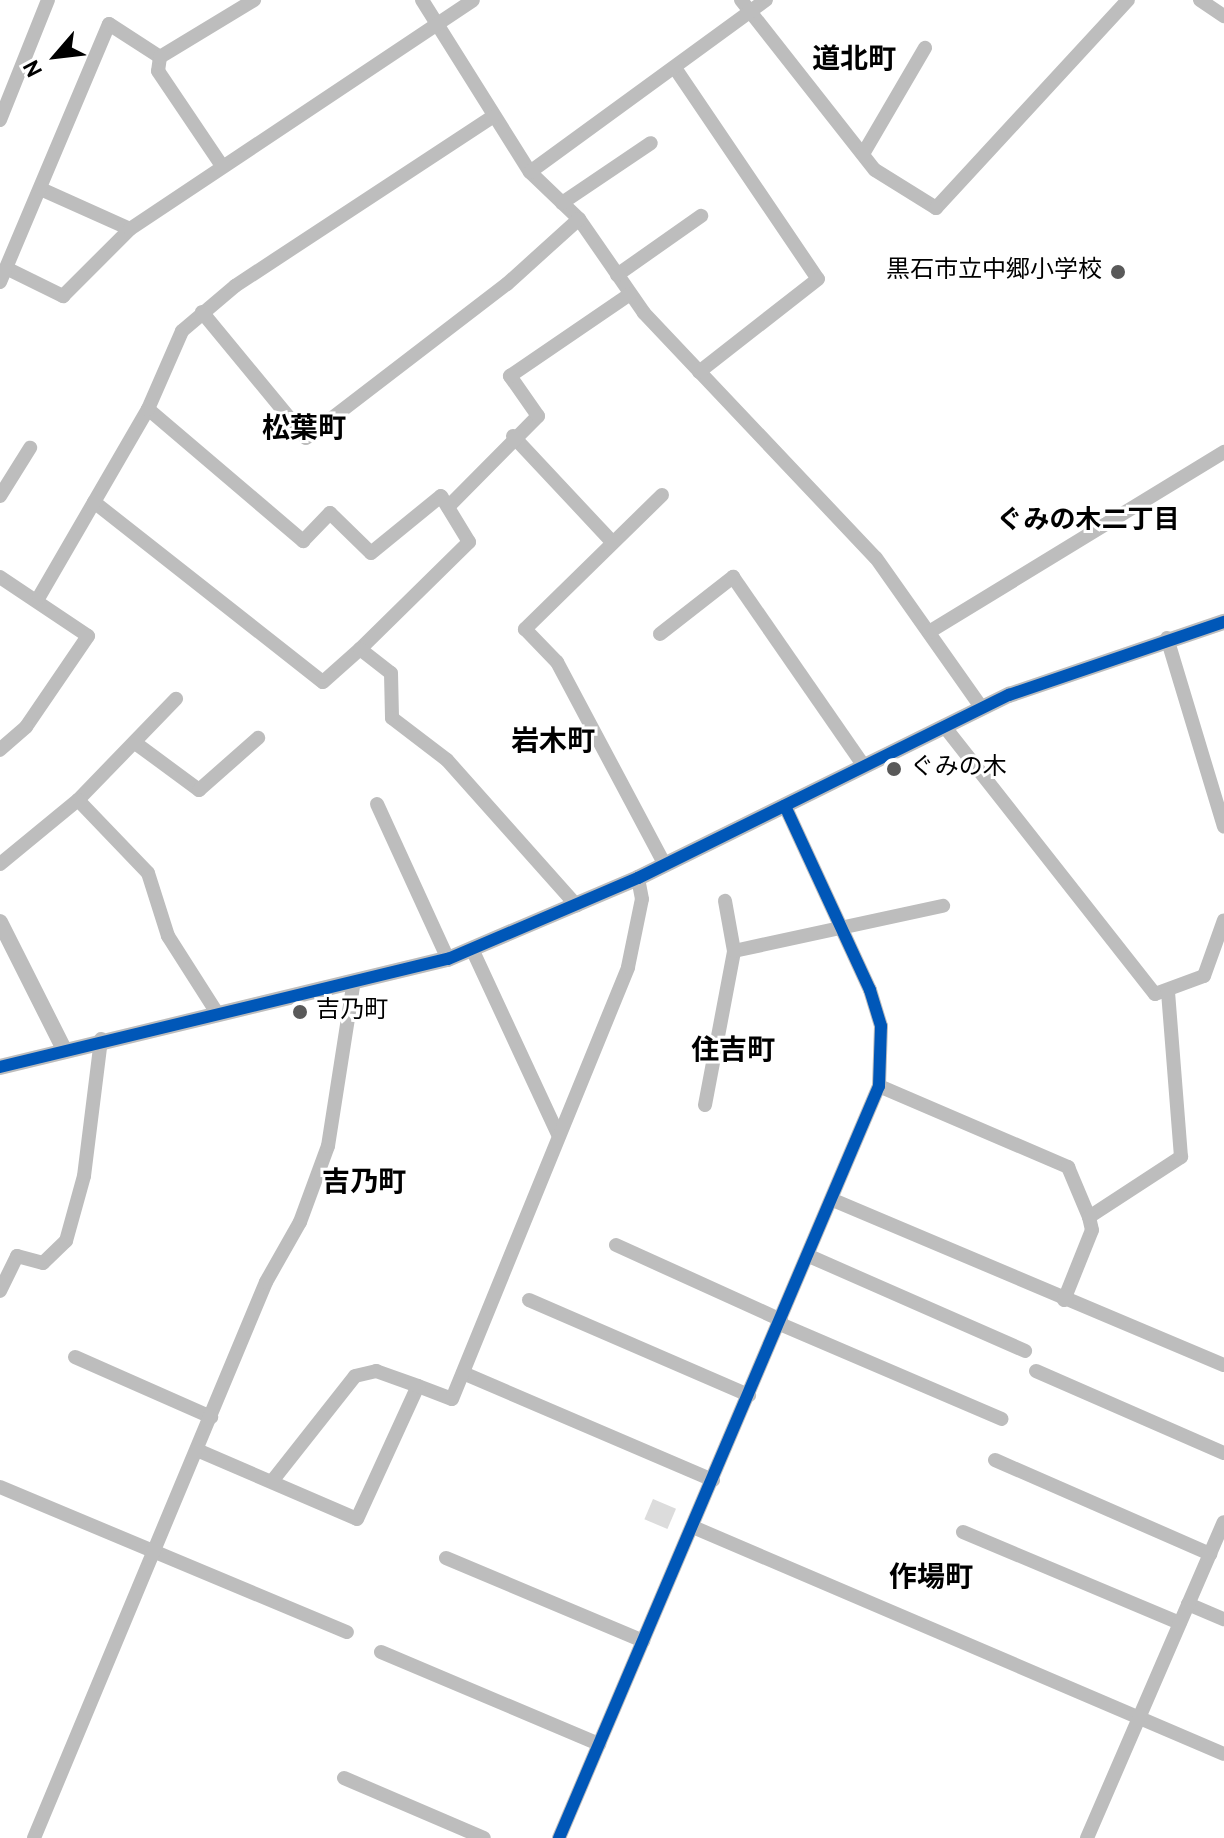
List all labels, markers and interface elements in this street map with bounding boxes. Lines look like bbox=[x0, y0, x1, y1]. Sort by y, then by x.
north arrow bbox=[16, 16, 96, 96]
district label: 道北町 bbox=[812, 44, 896, 78]
text: N bbox=[19, 54, 50, 81]
place label: 黒石市立中郷小学校 bbox=[886, 258, 1102, 286]
marker: 黒石市立中郷小学校 bbox=[1109, 263, 1127, 281]
district label: 松葉町 bbox=[262, 413, 346, 447]
district label: ぐみの木二丁目 bbox=[997, 506, 1179, 538]
district label: 岩木町 bbox=[511, 726, 595, 760]
place label: ぐみの木 bbox=[910, 755, 1006, 783]
marker: ぐみの木 bbox=[885, 760, 903, 778]
place label: 吉乃町 bbox=[316, 998, 388, 1026]
marker: 吉乃町 bbox=[291, 1003, 309, 1021]
district label: 住吉町 bbox=[691, 1035, 775, 1069]
district label: 吉乃町 bbox=[322, 1167, 406, 1201]
district label: 作場町 bbox=[889, 1562, 973, 1596]

